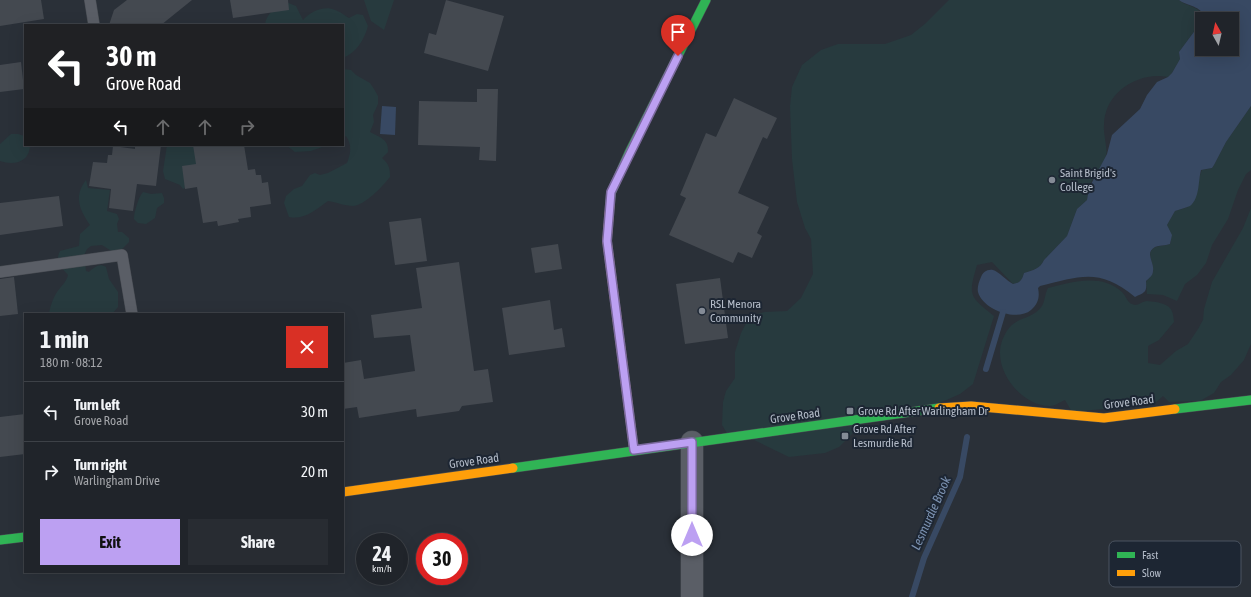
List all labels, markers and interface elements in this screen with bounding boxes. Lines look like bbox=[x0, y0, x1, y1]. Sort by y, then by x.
north arrow bbox=[1195, 12, 1239, 56]
map controls bbox=[1195, 12, 1239, 56]
pin bbox=[661, 15, 695, 56]
icon: arrive bbox=[667, 21, 689, 43]
icon: left bbox=[40, 40, 92, 92]
text: 30 m bbox=[106, 40, 156, 72]
text: Grove Road bbox=[106, 73, 181, 94]
icon: left bbox=[110, 116, 132, 138]
icon: ahead bbox=[152, 116, 174, 138]
icon: ahead bbox=[194, 116, 216, 138]
icon: right bbox=[236, 116, 258, 138]
place label: Saint Brigid's College bbox=[1060, 166, 1116, 194]
marker: Saint Brigid's College bbox=[1047, 175, 1057, 185]
place label: RSL Menora Community bbox=[710, 297, 761, 325]
marker: RSL Menora Community bbox=[697, 306, 707, 316]
text: 1 min bbox=[40, 326, 89, 353]
button: close bbox=[286, 326, 328, 368]
text: 180 m · 08:12 bbox=[40, 355, 103, 370]
street label: Grove Road bbox=[1103, 392, 1155, 412]
text: Turn left bbox=[74, 396, 120, 413]
icon: left bbox=[40, 401, 62, 423]
text: 30 m bbox=[301, 403, 328, 420]
place label: Grove Rd After Warlingham Dr bbox=[858, 404, 989, 418]
street label: Grove Road bbox=[769, 406, 821, 426]
marker: Grove Rd After Warlingham Dr bbox=[845, 406, 855, 416]
text: Grove Road bbox=[74, 413, 128, 428]
place label: Grove Rd After Lesmurdie Rd bbox=[853, 422, 916, 450]
marker: Grove Rd After Lesmurdie Rd bbox=[840, 431, 850, 441]
street label: Grove Road bbox=[448, 451, 500, 471]
text: Turn right bbox=[74, 456, 127, 473]
icon: right bbox=[40, 461, 62, 483]
text: 20 m bbox=[301, 463, 328, 480]
text: Warlingham Drive bbox=[74, 473, 160, 488]
water label: Lesmurdie Brook bbox=[908, 474, 954, 552]
position arrow bbox=[671, 514, 713, 556]
button: Exit bbox=[40, 519, 180, 565]
button: Share bbox=[188, 519, 328, 565]
speed limit sign: 30 bbox=[416, 533, 468, 585]
legend bbox=[1109, 541, 1241, 587]
text: 24 bbox=[373, 542, 391, 565]
text: Fast bbox=[1142, 549, 1158, 561]
text: km/h bbox=[372, 563, 392, 574]
text: Slow bbox=[1142, 567, 1161, 579]

